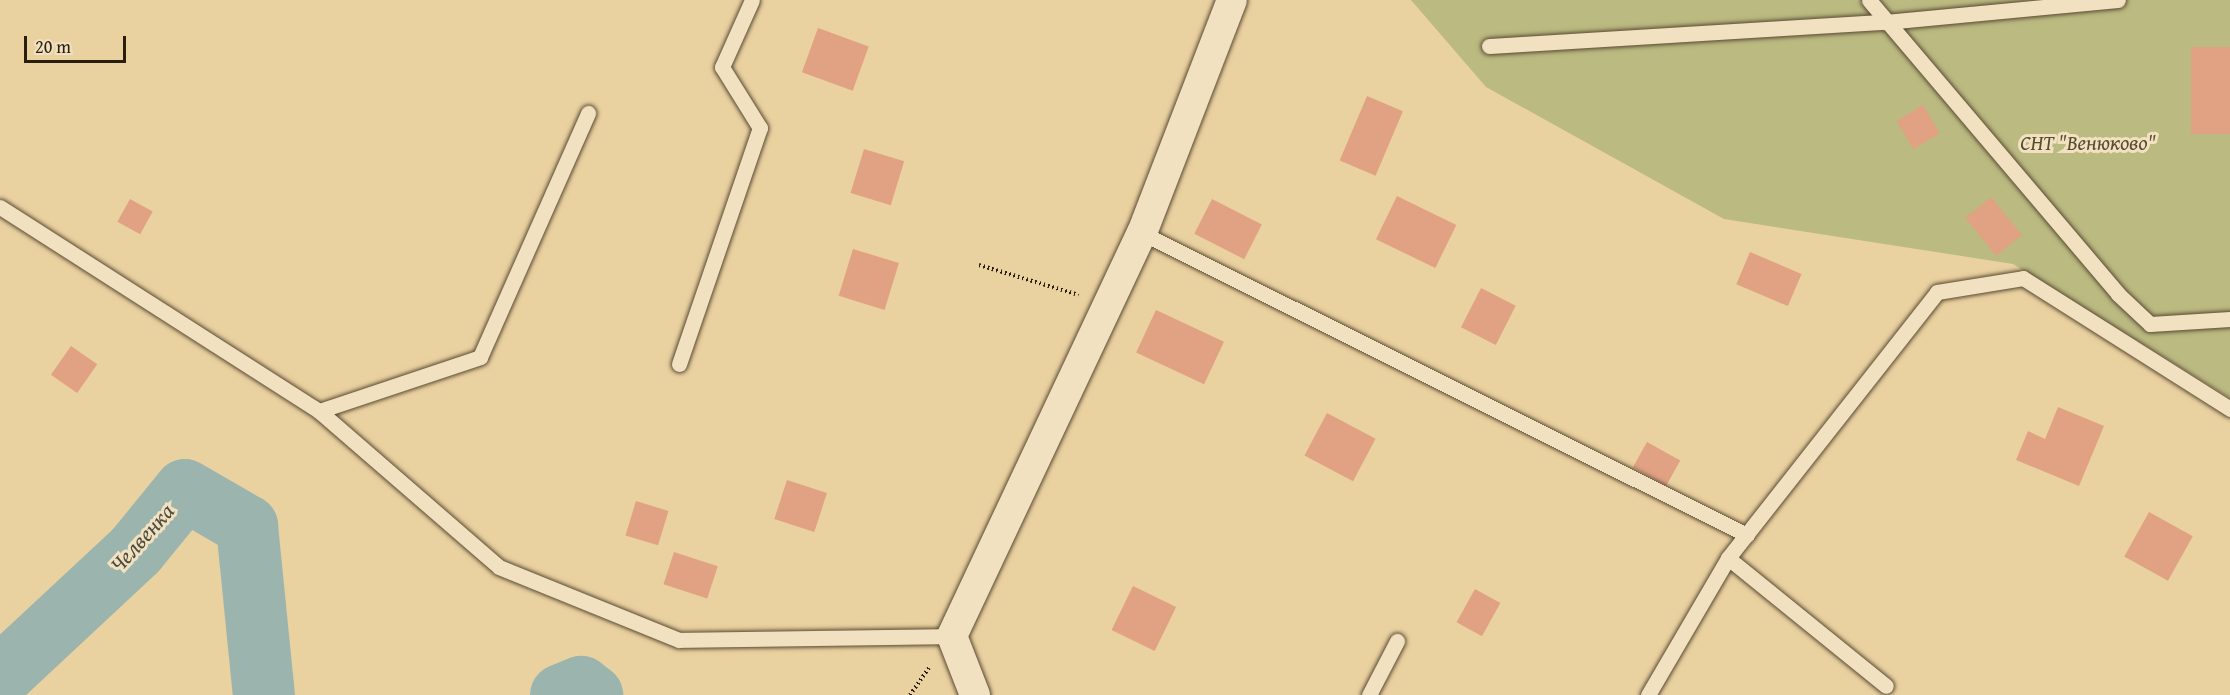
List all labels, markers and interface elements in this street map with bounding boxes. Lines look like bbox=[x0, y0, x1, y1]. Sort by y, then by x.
scale bar bbox=[27, 24, 129, 62]
text: 20 m bbox=[35, 33, 71, 60]
park label: СНТ "Венюково" bbox=[2020, 130, 2156, 156]
water label: Челвенка bbox=[104, 498, 180, 578]

